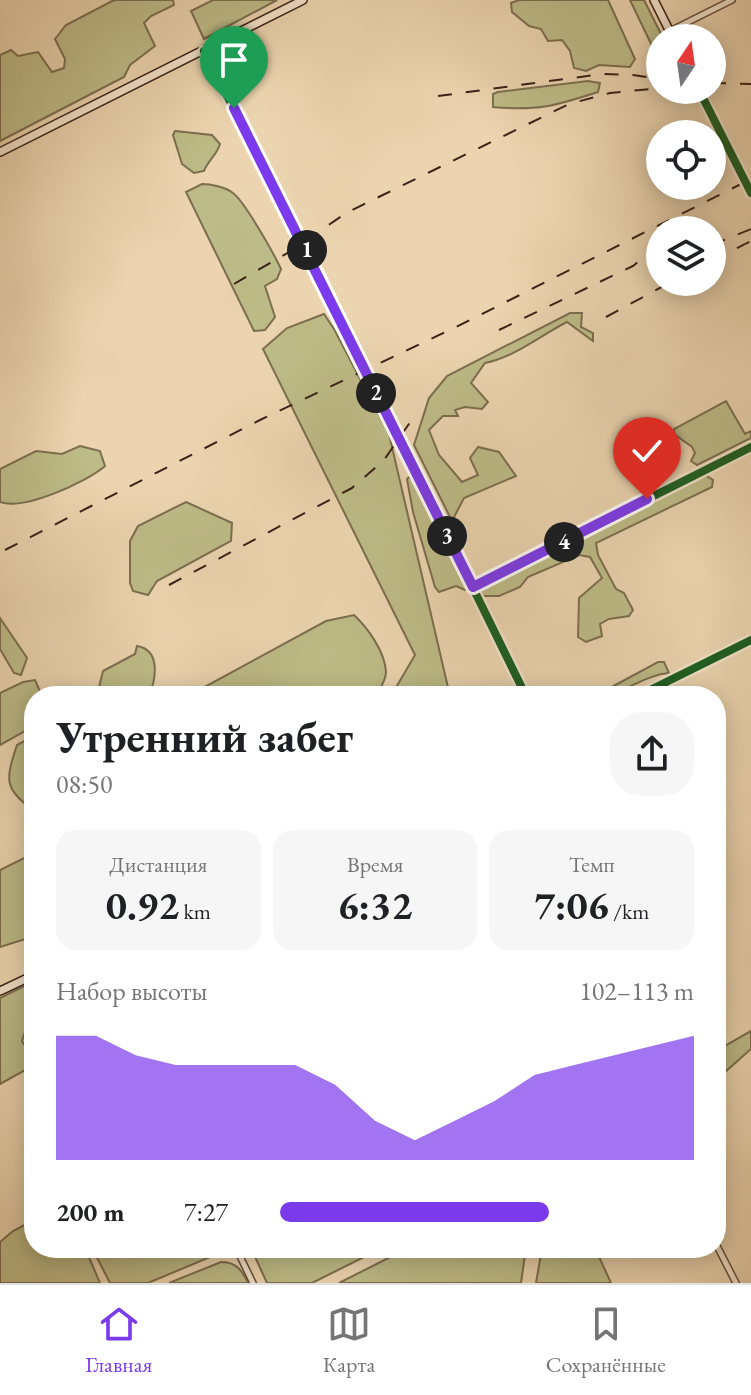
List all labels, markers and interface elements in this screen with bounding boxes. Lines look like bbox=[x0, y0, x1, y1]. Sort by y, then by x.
north arrow bbox=[646, 24, 726, 104]
map controls bbox=[646, 24, 726, 296]
pin bbox=[200, 26, 268, 108]
icon: arrive bbox=[212, 38, 256, 82]
button: locate bbox=[646, 120, 726, 200]
button: layers bbox=[646, 216, 726, 296]
pin: 1 bbox=[287, 230, 327, 270]
text: 1 bbox=[301, 235, 313, 264]
pin: 2 bbox=[356, 373, 396, 413]
text: 2 bbox=[370, 378, 382, 407]
pin bbox=[613, 417, 681, 499]
icon: check bbox=[625, 429, 669, 473]
pin: 3 bbox=[427, 516, 467, 556]
text: 3 bbox=[441, 521, 453, 550]
pin: 4 bbox=[544, 522, 584, 562]
text: 4 bbox=[558, 527, 570, 556]
text: Утренний забег bbox=[56, 708, 353, 765]
button: share bbox=[610, 712, 694, 796]
text: 08:50 bbox=[56, 767, 112, 801]
text: Дистанция bbox=[109, 850, 207, 879]
text: Время bbox=[347, 850, 403, 879]
text: Темп bbox=[569, 850, 615, 879]
text: 0.92 bbox=[106, 879, 179, 931]
text: 6:32 bbox=[338, 879, 412, 931]
text: 7:06 bbox=[534, 879, 609, 931]
text: km bbox=[179, 897, 211, 926]
text: /km bbox=[609, 897, 649, 926]
text: Набор высоты bbox=[56, 974, 207, 1008]
text: 102–113 m bbox=[579, 974, 694, 1008]
text: 200 m bbox=[56, 1195, 124, 1229]
text: 7:27 bbox=[184, 1195, 228, 1229]
tab: Главная bbox=[85, 1302, 152, 1379]
tab: Карта bbox=[323, 1302, 375, 1379]
tab: Сохранённые bbox=[546, 1302, 666, 1379]

